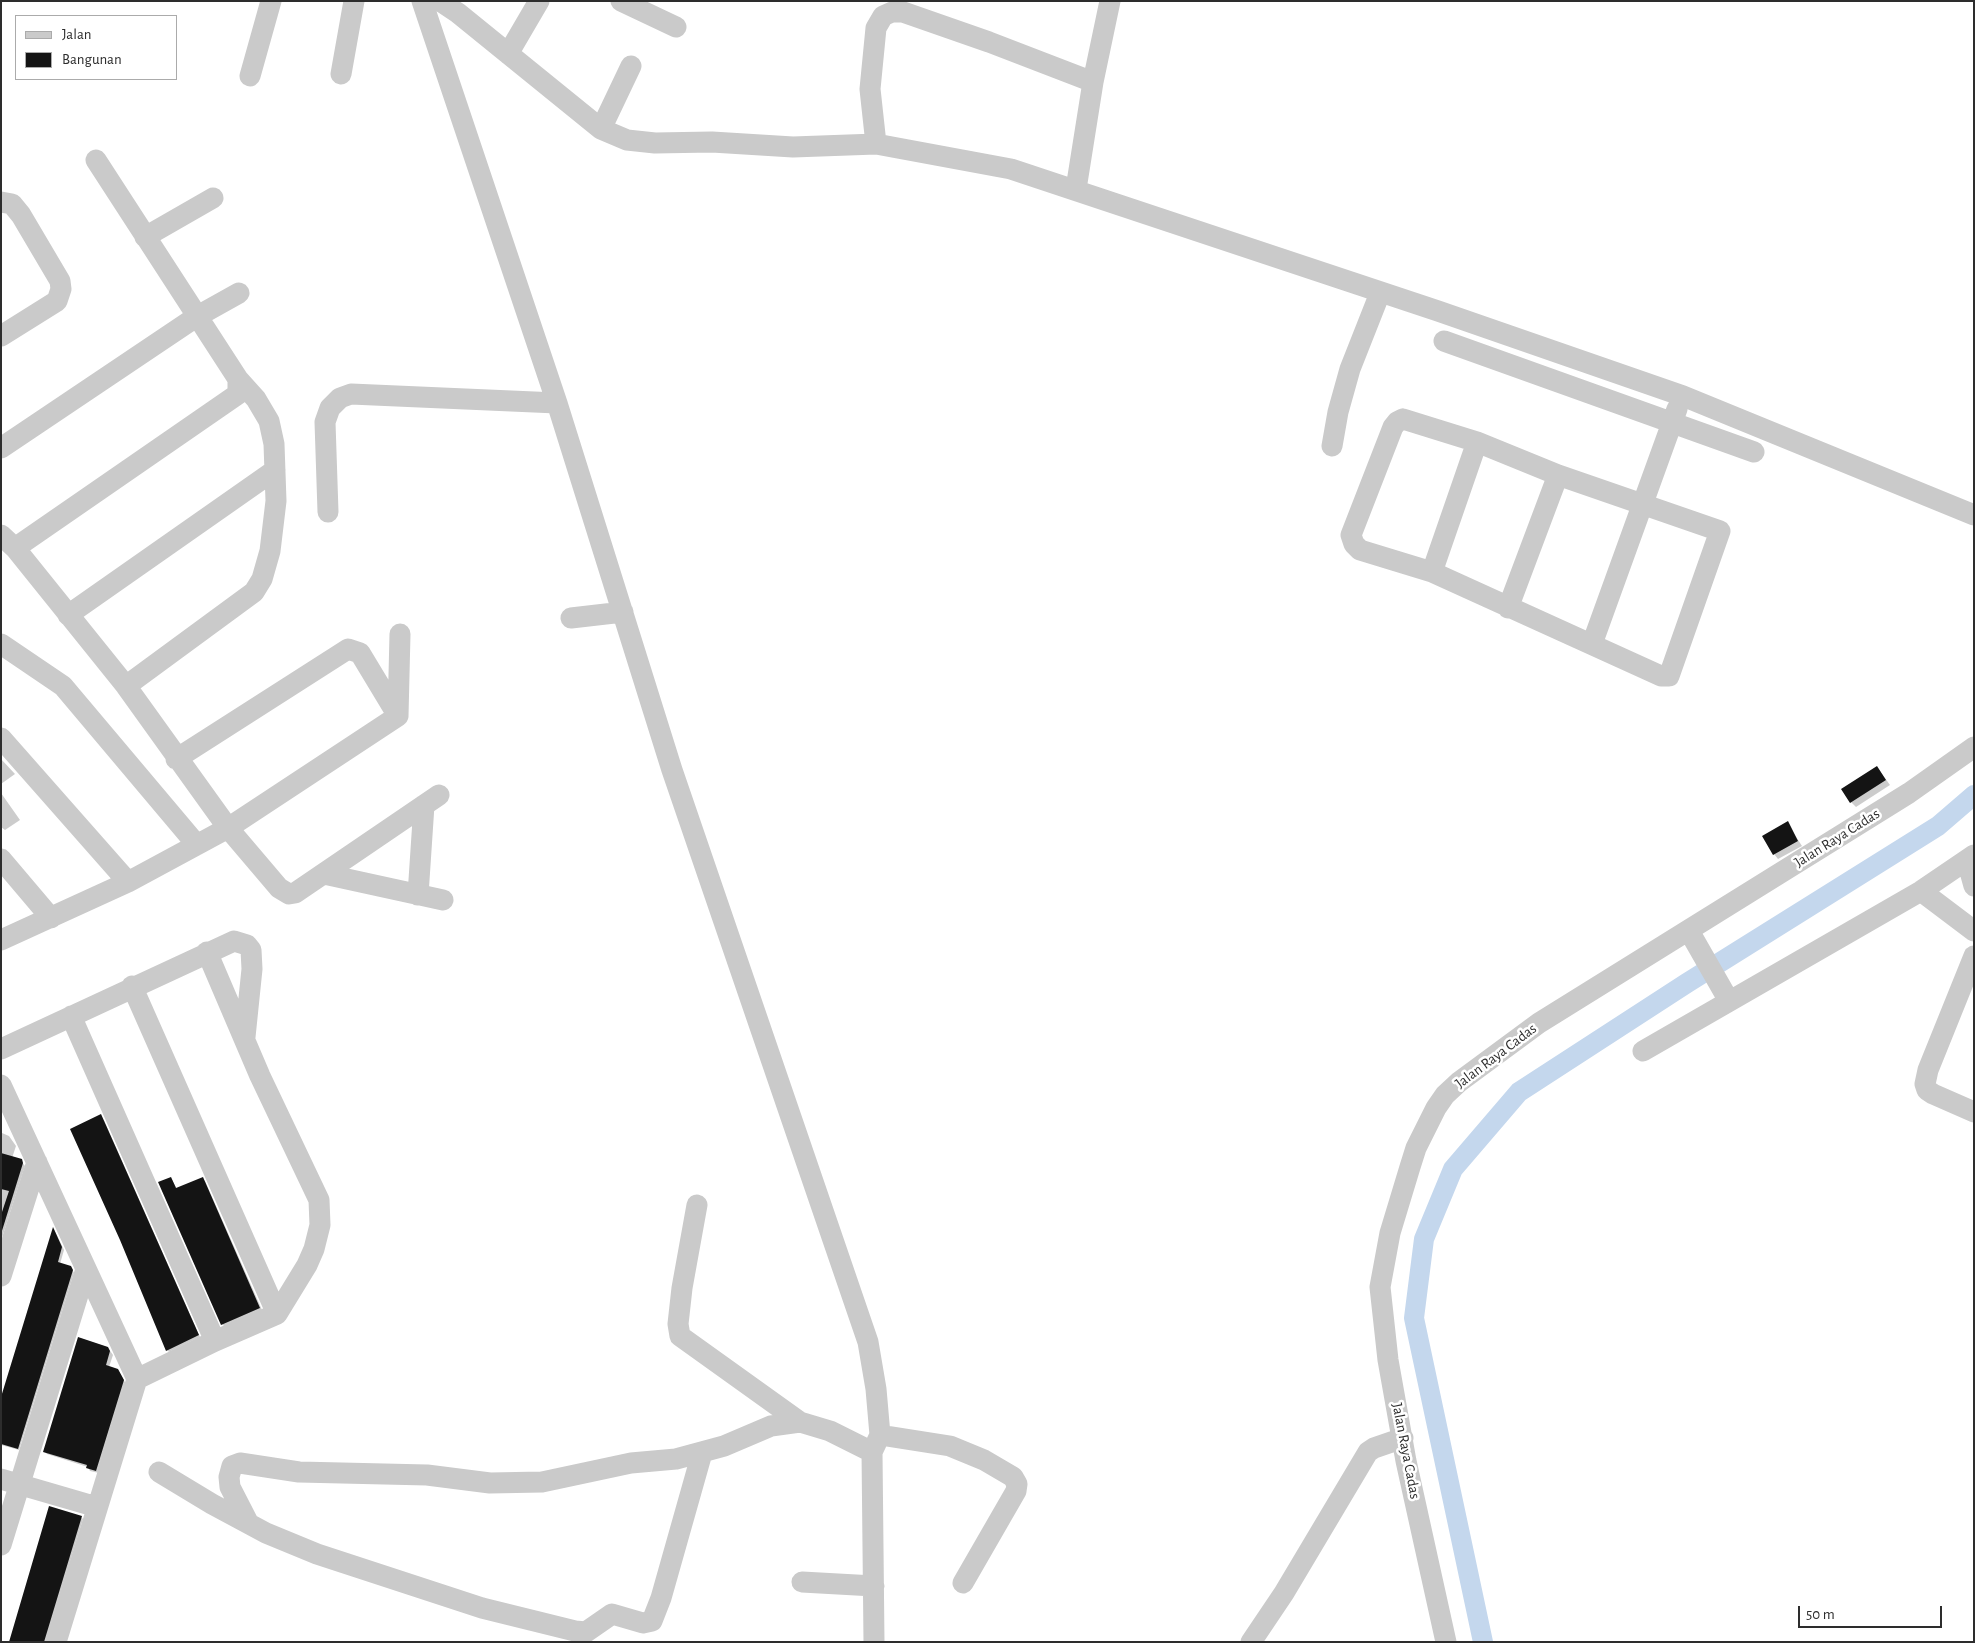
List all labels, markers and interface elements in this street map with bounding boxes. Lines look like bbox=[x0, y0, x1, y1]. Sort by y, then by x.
legend bbox=[15, 15, 178, 80]
text: Jalan bbox=[62, 27, 92, 42]
text: Bangunan bbox=[62, 52, 122, 67]
street label: Jalan Raya Cadas bbox=[1791, 805, 1883, 871]
street label: Jalan Raya Cadas bbox=[1452, 1020, 1540, 1092]
street label: Jalan Raya Cadas bbox=[1388, 1402, 1424, 1500]
scale bar bbox=[1800, 1596, 1944, 1628]
text: 50 m bbox=[1806, 1607, 1835, 1622]

